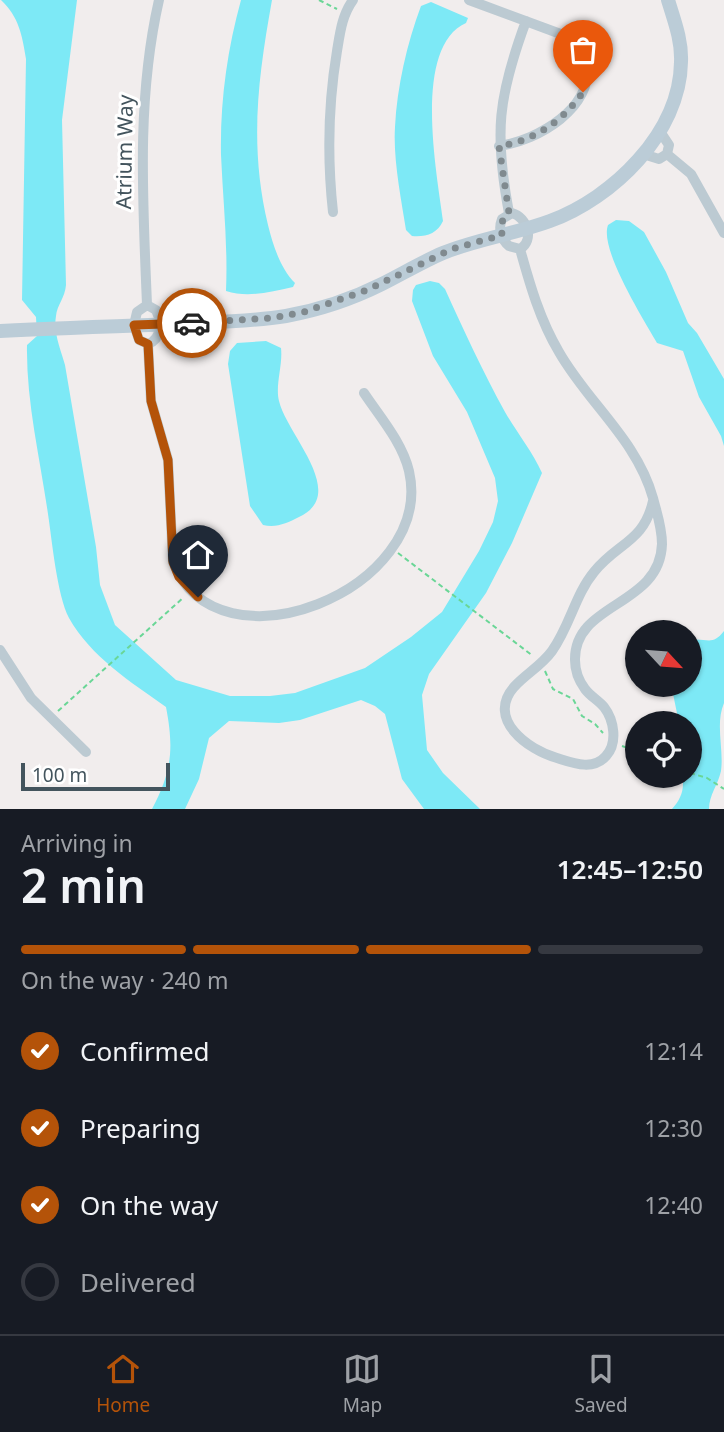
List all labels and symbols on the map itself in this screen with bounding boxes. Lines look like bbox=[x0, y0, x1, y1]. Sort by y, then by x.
pin bbox=[553, 20, 613, 92]
street label: Atrium Way bbox=[109, 94, 139, 210]
courier bbox=[157, 288, 227, 358]
pin bbox=[168, 525, 228, 597]
north arrow bbox=[625, 620, 702, 696]
scale bar bbox=[21, 760, 170, 792]

